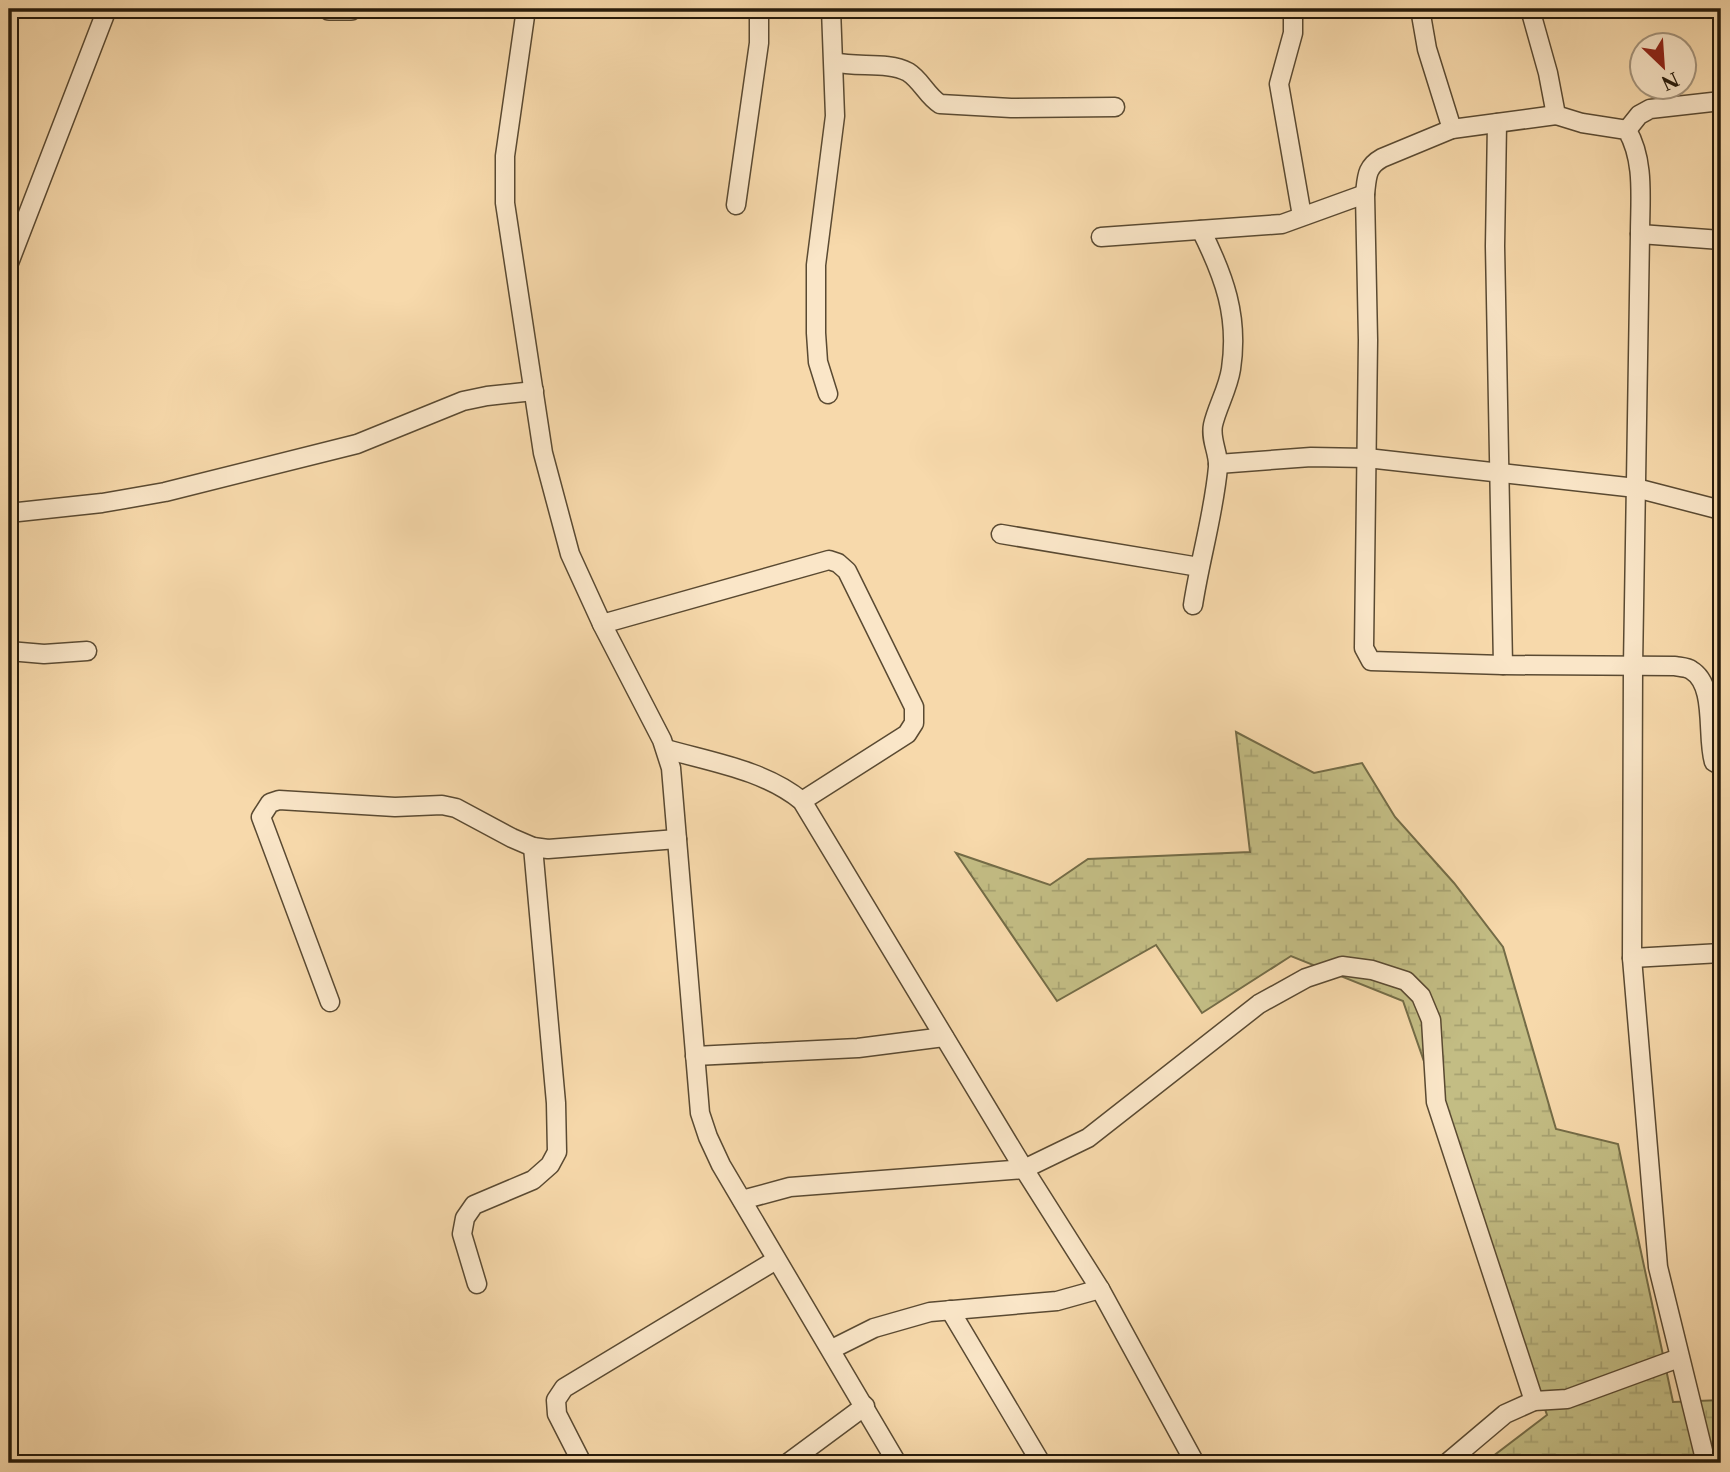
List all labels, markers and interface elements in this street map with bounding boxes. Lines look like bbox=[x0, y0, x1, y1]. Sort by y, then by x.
north arrow bbox=[1628, 32, 1698, 102]
text: N bbox=[1658, 67, 1682, 95]

